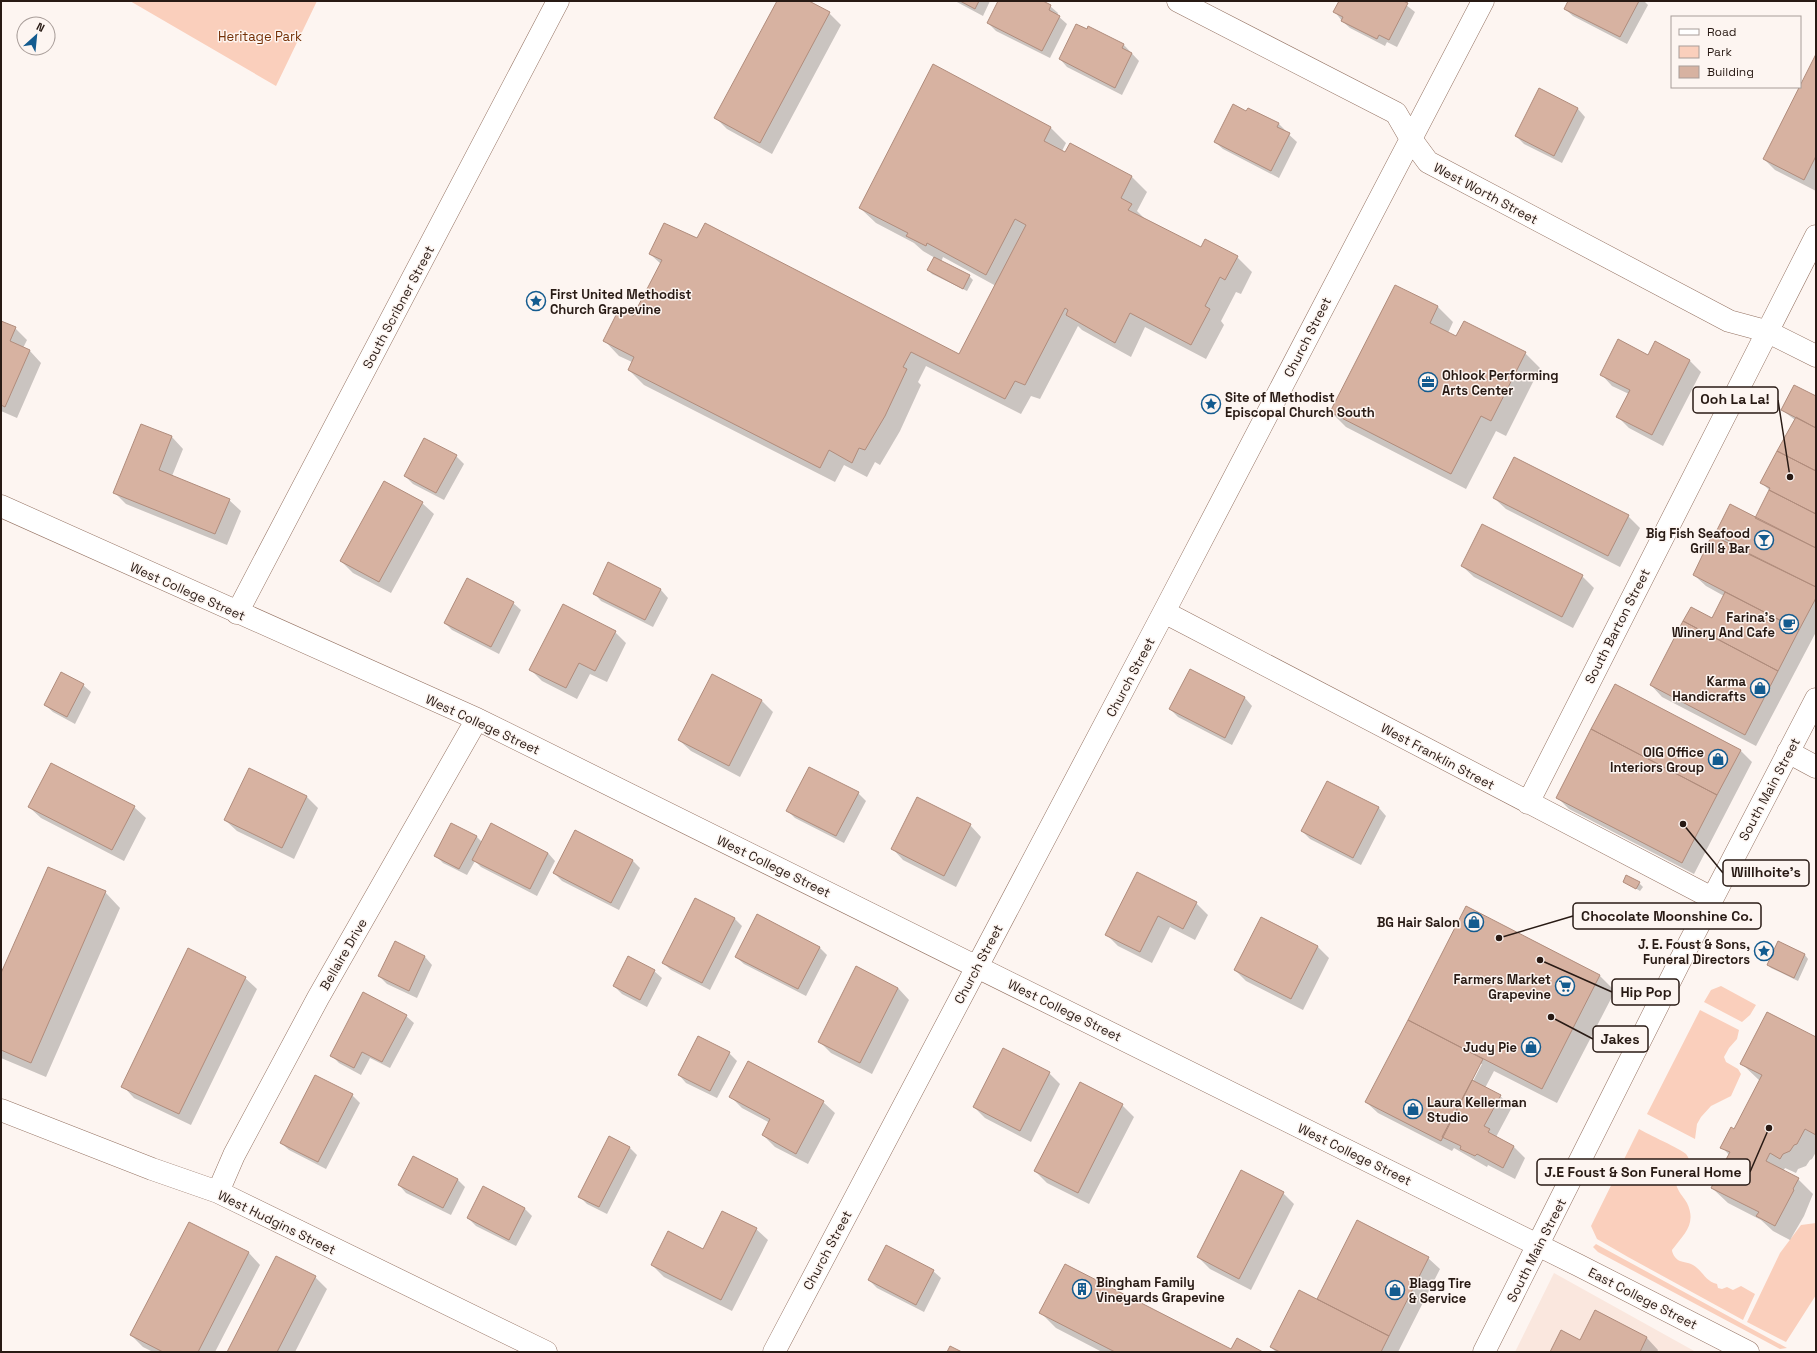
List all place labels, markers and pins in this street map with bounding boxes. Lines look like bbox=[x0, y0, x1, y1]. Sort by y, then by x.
place label: First United Methodist Church Grapevine bbox=[550, 286, 691, 318]
place icon: First United Methodist Church Grapevine bbox=[525, 290, 547, 312]
place label: Ohlook Performing Arts Center bbox=[1442, 367, 1559, 399]
office icon: Ohlook Performing Arts Center bbox=[1417, 371, 1439, 393]
callout: Ooh La La! bbox=[1693, 387, 1778, 413]
place label: Site of Methodist Episcopal Church South bbox=[1225, 389, 1375, 421]
place icon: Site of Methodist Episcopal Church South bbox=[1200, 393, 1222, 415]
place label: Big Fish Seafood Grill & Bar bbox=[1646, 525, 1750, 557]
bar icon: Big Fish Seafood Grill & Bar bbox=[1753, 529, 1775, 551]
place label: Farina’s Winery And Cafe bbox=[1672, 609, 1775, 641]
cafe icon: Farina’s Winery And Cafe bbox=[1778, 613, 1800, 635]
place label: Karma Handicrafts bbox=[1672, 673, 1746, 705]
shop icon: Karma Handicrafts bbox=[1749, 677, 1771, 699]
place label: OIG Office Interiors Group bbox=[1610, 744, 1704, 776]
shop icon: OIG Office Interiors Group bbox=[1707, 748, 1729, 770]
callout: Willhoite’s bbox=[1723, 860, 1809, 886]
callout: Chocolate Moonshine Co. bbox=[1573, 903, 1761, 929]
shop icon: BG Hair Salon bbox=[1463, 911, 1485, 933]
place label: BG Hair Salon bbox=[1377, 914, 1460, 931]
place label: J. E. Foust & Sons, Funeral Directors bbox=[1638, 936, 1750, 968]
place icon: J. E. Foust & Sons, Funeral Directors bbox=[1753, 940, 1775, 962]
place label: Farmers Market Grapevine bbox=[1453, 971, 1551, 1003]
supermarket icon: Farmers Market Grapevine bbox=[1554, 975, 1576, 997]
callout: Hip Pop bbox=[1612, 979, 1679, 1005]
callout: Jakes bbox=[1593, 1026, 1648, 1052]
shop icon: Judy Pie bbox=[1520, 1036, 1542, 1058]
place label: Judy Pie bbox=[1463, 1039, 1517, 1056]
place label: Laura Kellerman Studio bbox=[1427, 1094, 1527, 1126]
shop icon: Laura Kellerman Studio bbox=[1402, 1098, 1424, 1120]
callout: J.E Foust & Son Funeral Home bbox=[1537, 1159, 1750, 1185]
place label: Bingham Family Vineyards Grapevine bbox=[1096, 1274, 1225, 1306]
place label: Blagg Tire & Service bbox=[1409, 1275, 1471, 1307]
building icon: Bingham Family Vineyards Grapevine bbox=[1071, 1278, 1093, 1300]
shop icon: Blagg Tire & Service bbox=[1384, 1279, 1406, 1301]

